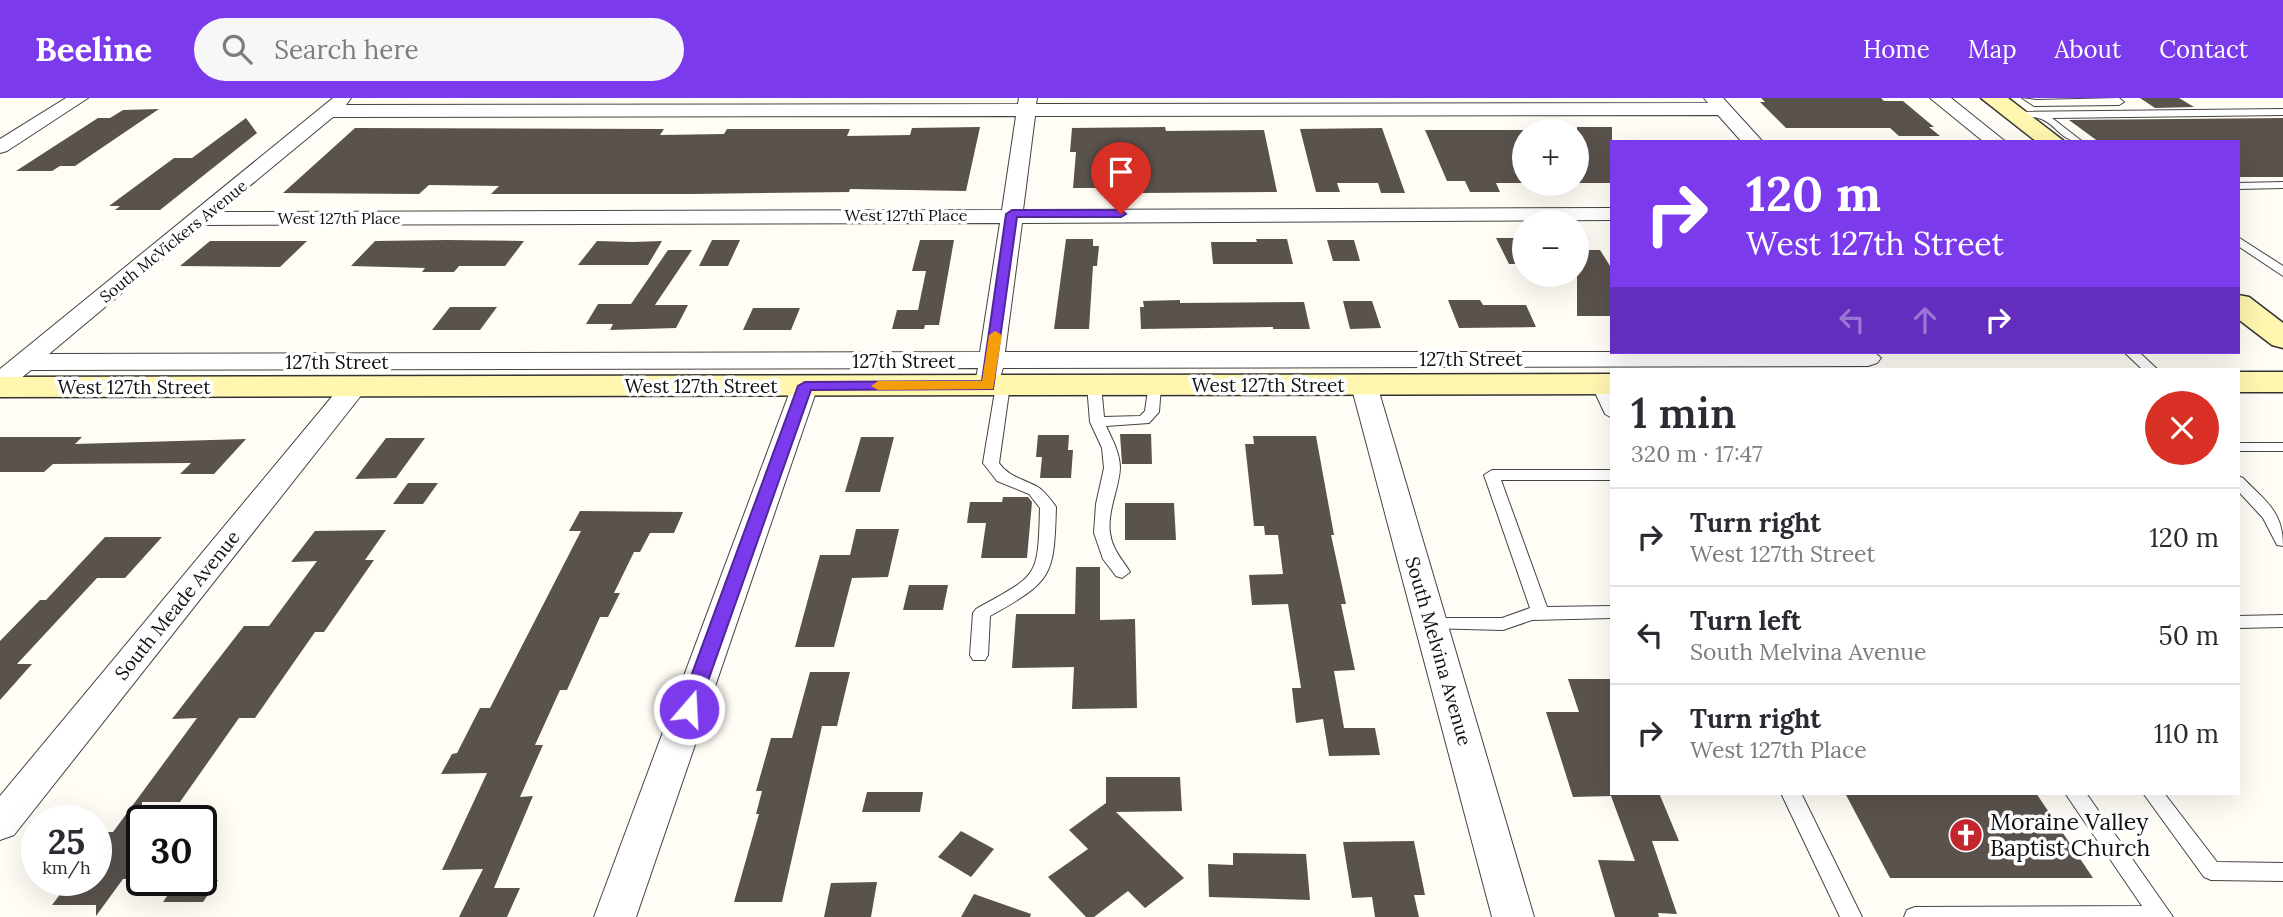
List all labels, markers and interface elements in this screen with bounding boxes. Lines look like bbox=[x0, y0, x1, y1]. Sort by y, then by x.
search box bbox=[194, 18, 684, 81]
text: Beeline bbox=[35, 28, 152, 70]
icon: search bbox=[218, 30, 256, 68]
text: Search here bbox=[274, 33, 419, 66]
text: Home bbox=[1863, 34, 1930, 65]
text: Map bbox=[1968, 34, 2017, 65]
text: About bbox=[2055, 34, 2121, 65]
text: Contact bbox=[2159, 34, 2248, 65]
map controls bbox=[1512, 119, 1589, 287]
button: + bbox=[1512, 119, 1589, 196]
pin bbox=[1091, 142, 1151, 214]
icon: arrive bbox=[1102, 153, 1140, 191]
text: 120 m bbox=[1746, 162, 1881, 224]
icon: right bbox=[1631, 168, 1722, 259]
street label: South McVickers Avenue bbox=[95, 175, 251, 307]
street label: West 127th Place bbox=[845, 205, 968, 225]
street label: West 127th Place bbox=[278, 208, 401, 228]
button: − bbox=[1512, 210, 1589, 287]
text: West 127th Street bbox=[1746, 223, 2004, 264]
icon: left bbox=[1833, 301, 1871, 339]
icon: ahead bbox=[1906, 301, 1944, 339]
icon: right bbox=[1979, 301, 2017, 339]
street label: 127th Street bbox=[1419, 347, 1523, 371]
street label: 127th Street bbox=[852, 349, 956, 373]
street label: 127th Street bbox=[285, 350, 389, 374]
street label: West 127th Street bbox=[1191, 373, 1345, 397]
street label: West 127th Street bbox=[624, 374, 778, 398]
street label: West 127th Street bbox=[57, 375, 211, 399]
text: 1 min bbox=[1631, 386, 1736, 440]
button: close bbox=[2145, 391, 2219, 465]
text: 320 m · 17:47 bbox=[1631, 439, 1763, 468]
text: Turn right bbox=[1690, 506, 1821, 539]
icon: right bbox=[1631, 518, 1669, 556]
text: 120 m bbox=[2149, 521, 2219, 554]
street label: South Meade Avenue bbox=[109, 525, 245, 685]
text: West 127th Street bbox=[1690, 539, 1875, 568]
street label: South Melvina Avenue bbox=[1401, 554, 1477, 748]
text: Turn left bbox=[1690, 604, 1801, 637]
icon: left bbox=[1631, 616, 1669, 654]
text: 50 m bbox=[2159, 619, 2219, 652]
text: South Melvina Avenue bbox=[1690, 637, 1927, 666]
position arrow bbox=[652, 672, 726, 746]
text: Turn right bbox=[1690, 702, 1821, 735]
icon: right bbox=[1631, 714, 1669, 752]
text: 110 m bbox=[2154, 717, 2219, 750]
text: West 127th Place bbox=[1690, 735, 1867, 764]
speed limit sign: 30 bbox=[126, 805, 217, 896]
place label: Moraine Valley Baptist Church bbox=[1990, 807, 2150, 862]
church icon: Moraine Valley Baptist Church bbox=[1947, 816, 1985, 854]
text: 25 bbox=[48, 819, 85, 864]
text: km/h bbox=[42, 856, 91, 879]

